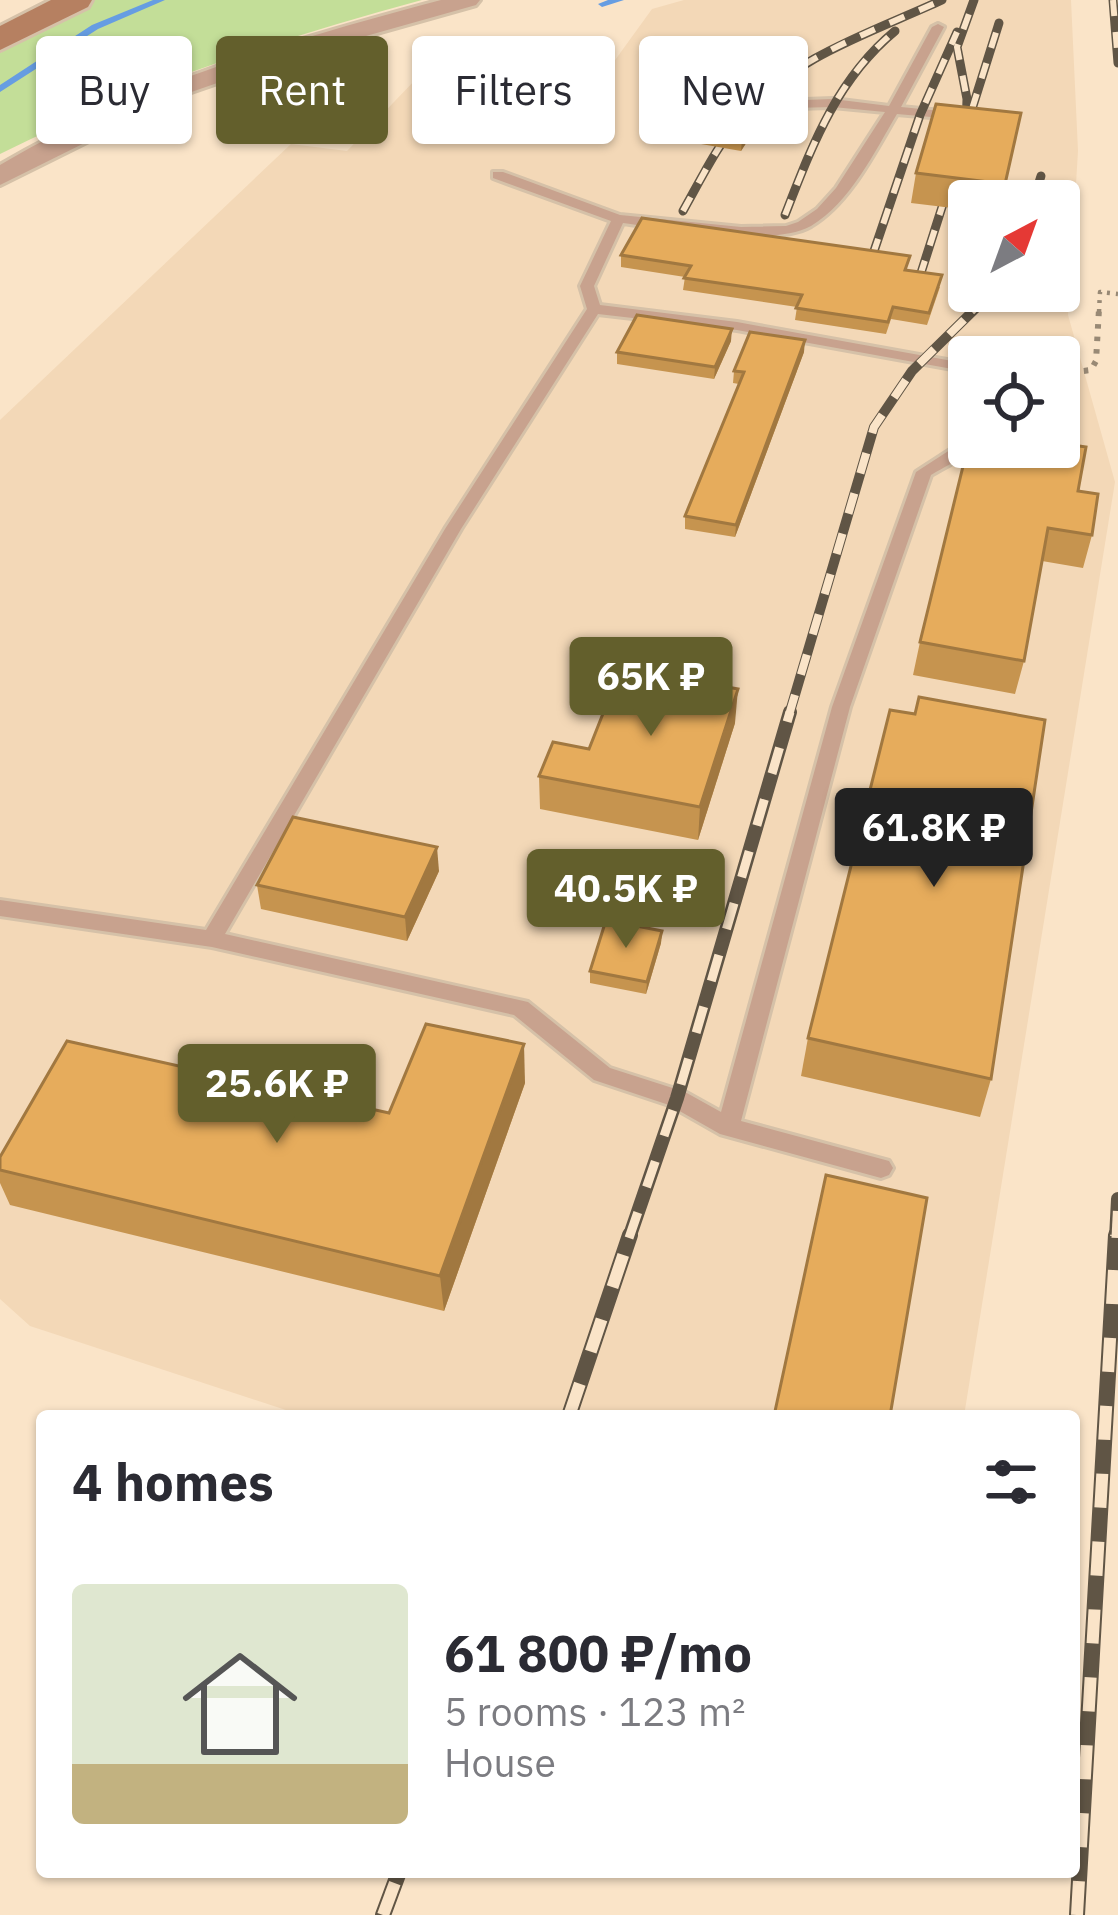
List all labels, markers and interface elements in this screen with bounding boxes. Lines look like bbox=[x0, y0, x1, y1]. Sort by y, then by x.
chip: Buy bbox=[36, 36, 192, 144]
chip: Rent bbox=[216, 36, 388, 144]
chip: Filters bbox=[412, 36, 615, 144]
chip: New bbox=[639, 36, 808, 144]
north arrow bbox=[948, 180, 1080, 312]
map controls bbox=[948, 180, 1080, 468]
button: locate bbox=[948, 336, 1080, 468]
pin: 65K ₽ bbox=[567, 637, 735, 739]
text: 65K ₽ bbox=[597, 650, 705, 701]
pin: 61.8K ₽ bbox=[823, 788, 1045, 890]
text: 61.8K ₽ bbox=[862, 801, 1006, 852]
pin: 40.5K ₽ bbox=[515, 849, 737, 951]
text: 40.5K ₽ bbox=[554, 862, 698, 913]
pin: 25.6K ₽ bbox=[166, 1044, 388, 1146]
text: 25.6K ₽ bbox=[205, 1057, 349, 1108]
text: 4 homes bbox=[72, 1449, 274, 1515]
icon: filters bbox=[978, 1449, 1044, 1515]
text: 61 800 ₽/mo bbox=[444, 1620, 752, 1686]
icon: home bbox=[168, 1632, 312, 1776]
text: 5 rooms · 123 m² bbox=[444, 1686, 746, 1737]
text: House bbox=[444, 1737, 556, 1788]

